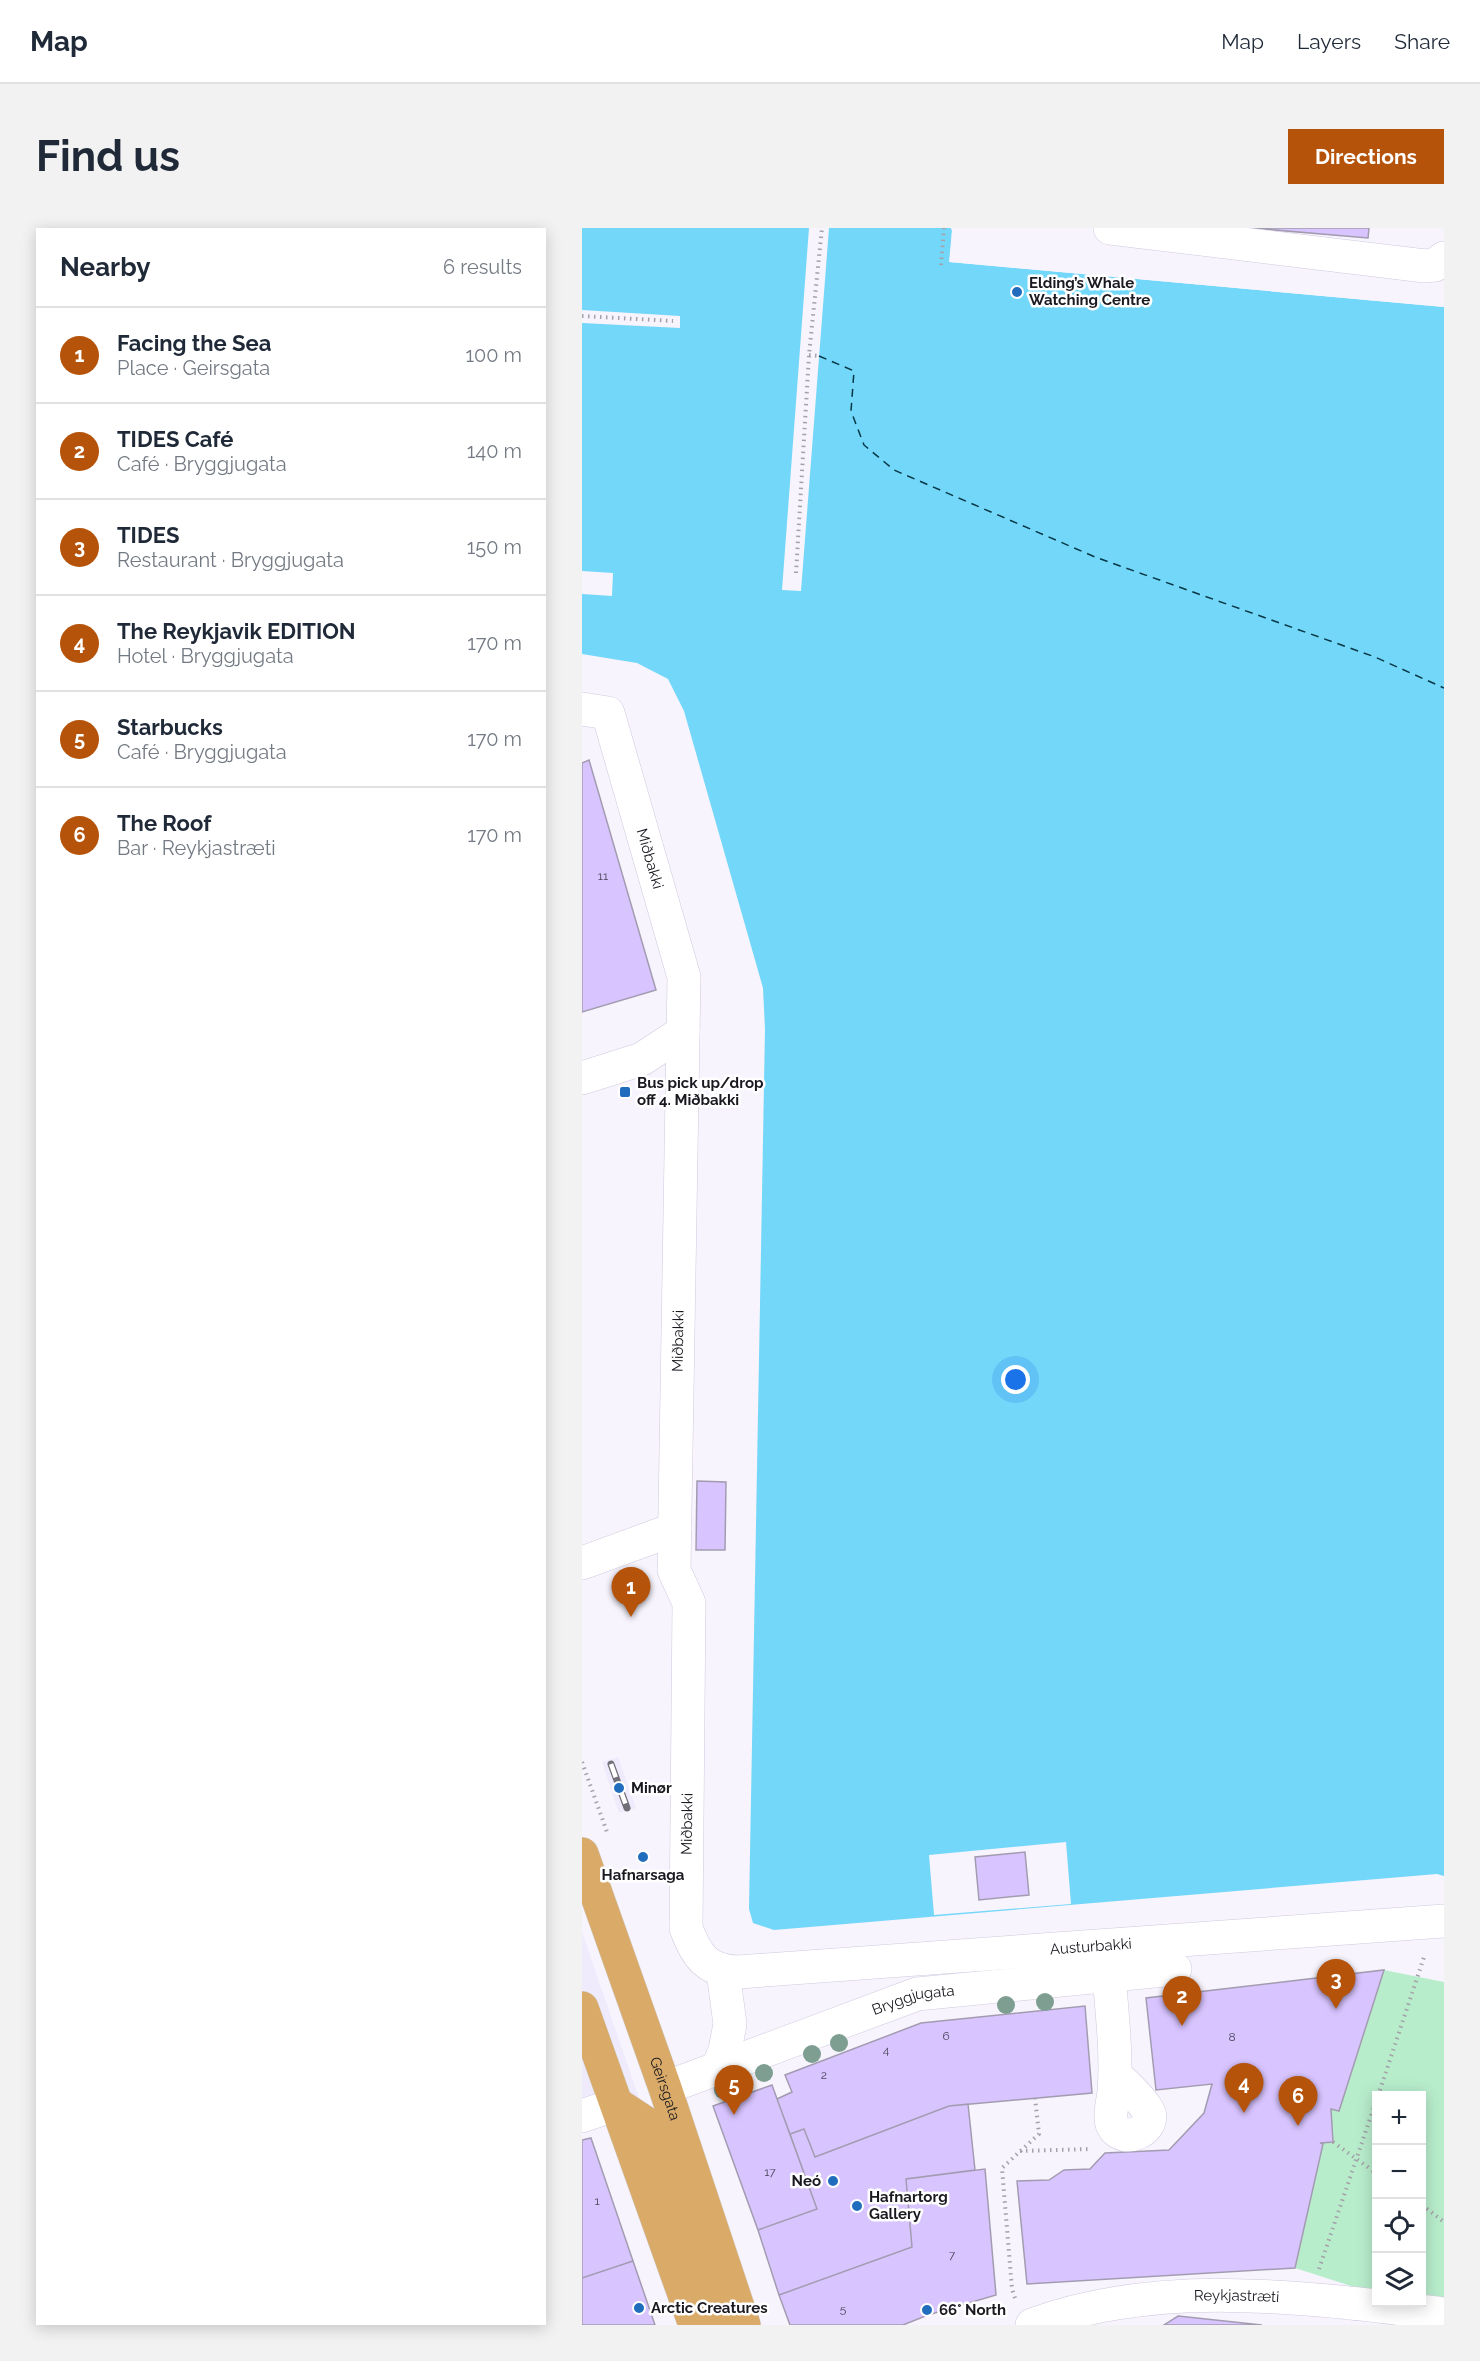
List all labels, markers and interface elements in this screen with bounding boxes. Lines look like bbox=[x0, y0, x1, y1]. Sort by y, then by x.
text: Map bbox=[30, 25, 88, 58]
text: Map bbox=[1221, 29, 1264, 54]
text: Layers bbox=[1297, 29, 1361, 54]
text: Share bbox=[1394, 29, 1450, 54]
button: Directions bbox=[1288, 129, 1444, 184]
text: Find us bbox=[36, 132, 180, 181]
text: Nearby bbox=[60, 252, 150, 282]
text: 6 results bbox=[443, 255, 522, 279]
place label: Elding’s Whale Watching Centre bbox=[1029, 274, 1150, 309]
marker: Elding’s Whale Watching Centre bbox=[1010, 285, 1024, 299]
text: Facing the Sea bbox=[117, 330, 271, 356]
text: 1 bbox=[75, 343, 84, 367]
text: 100 m bbox=[465, 343, 522, 367]
text: Place · Geirsgata bbox=[117, 356, 270, 380]
text: TIDES Café bbox=[117, 426, 234, 452]
text: 2 bbox=[74, 439, 85, 463]
text: 140 m bbox=[467, 439, 522, 463]
text: Café · Bryggjugata bbox=[117, 452, 287, 476]
text: TIDES bbox=[117, 522, 179, 548]
text: 3 bbox=[74, 535, 85, 559]
text: 150 m bbox=[467, 535, 522, 559]
text: Restaurant · Bryggjugata bbox=[117, 548, 344, 572]
text: The Reykjavik EDITION bbox=[117, 618, 356, 644]
text: 4 bbox=[74, 631, 85, 655]
text: 170 m bbox=[467, 631, 522, 655]
text: Hotel · Bryggjugata bbox=[117, 644, 294, 668]
text: Starbucks bbox=[117, 714, 223, 740]
text: 5 bbox=[74, 727, 85, 751]
text: 170 m bbox=[467, 727, 522, 751]
text: Café · Bryggjugata bbox=[117, 740, 287, 764]
text: The Roof bbox=[117, 810, 211, 836]
text: 6 bbox=[73, 823, 86, 847]
text: 170 m bbox=[467, 823, 522, 847]
street label: Miðbakki bbox=[633, 826, 667, 891]
text: Bar · Reykjastræti bbox=[117, 836, 276, 860]
house number: 11 bbox=[598, 869, 608, 883]
place label: Bus pick up/drop off 4. Miðbakki bbox=[637, 1074, 764, 1109]
marker: Bus pick up/drop off 4. Miðbakki bbox=[618, 1085, 632, 1099]
street label: Miðbakki bbox=[668, 1310, 688, 1372]
your location bbox=[1001, 1365, 1030, 1394]
pin: 1 bbox=[611, 1568, 650, 1617]
place label: Minør bbox=[631, 1779, 672, 1797]
marker: Minør bbox=[612, 1781, 626, 1795]
street label: Miðbakki bbox=[677, 1793, 697, 1855]
marker: Hafnarsaga bbox=[636, 1850, 650, 1864]
place label: Hafnarsaga bbox=[602, 1866, 685, 1884]
street label: Austurbakki bbox=[1049, 1935, 1132, 1958]
pin: 3 bbox=[1316, 1960, 1356, 2009]
pin: 2 bbox=[1162, 1976, 1202, 2026]
street label: Bryggjugata bbox=[869, 1981, 955, 2019]
house number: 6 bbox=[942, 2029, 950, 2043]
house number: 8 bbox=[1228, 2030, 1236, 2044]
house number: 4 bbox=[883, 2043, 890, 2057]
street label: Geirsgata bbox=[646, 2055, 684, 2123]
pin: 4 bbox=[1224, 2064, 1264, 2113]
pin: 5 bbox=[714, 2066, 754, 2115]
house number: 2 bbox=[821, 2068, 827, 2082]
pin: 6 bbox=[1278, 2076, 1318, 2126]
map controls bbox=[1372, 2091, 1426, 2307]
button: + bbox=[1372, 2091, 1426, 2145]
button: − bbox=[1372, 2145, 1426, 2199]
house number: 17 bbox=[764, 2165, 776, 2179]
place label: Neó bbox=[792, 2172, 821, 2190]
marker: Neó bbox=[826, 2174, 840, 2188]
place label: Hafnartorg Gallery bbox=[869, 2188, 948, 2223]
house number: 1 bbox=[594, 2194, 600, 2208]
marker: Hafnartorg Gallery bbox=[850, 2199, 864, 2213]
button: locate bbox=[1372, 2199, 1426, 2253]
house number: 7 bbox=[949, 2248, 956, 2262]
button: layers bbox=[1372, 2253, 1426, 2307]
street label: Reykjastræti bbox=[1194, 2286, 1280, 2306]
place label: Arctic Creatures bbox=[651, 2299, 768, 2317]
marker: Arctic Creatures bbox=[632, 2301, 646, 2315]
place label: 66° North bbox=[939, 2301, 1006, 2319]
house number: 5 bbox=[840, 2302, 847, 2316]
marker: 66° North bbox=[920, 2303, 934, 2317]

